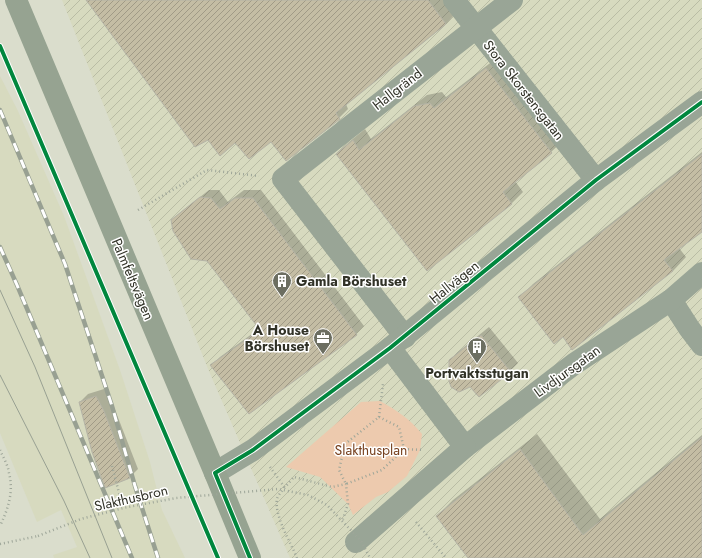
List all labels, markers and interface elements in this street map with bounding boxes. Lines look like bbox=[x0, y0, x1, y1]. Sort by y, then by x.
street label: Stora Skorstensgatan bbox=[479, 36, 569, 144]
street label: Hallgränd bbox=[368, 63, 426, 115]
street label: Palmfeltsvägen bbox=[107, 235, 159, 323]
street label: Hallvägen bbox=[425, 256, 483, 308]
building icon: Gamla Börshuset bbox=[271, 270, 293, 298]
place label: Gamla Börshuset bbox=[296, 271, 407, 291]
place label: A House Börshuset bbox=[244, 320, 310, 356]
office icon: A House Börshuset bbox=[312, 327, 334, 355]
building icon: Portvaktsstugan bbox=[466, 336, 488, 364]
street label: Livdjursgatan bbox=[530, 340, 604, 402]
place label: Portvaktsstugan bbox=[425, 363, 529, 383]
park label: Slakthusplan bbox=[335, 440, 407, 460]
street label: Slakthusbron bbox=[92, 480, 170, 516]

